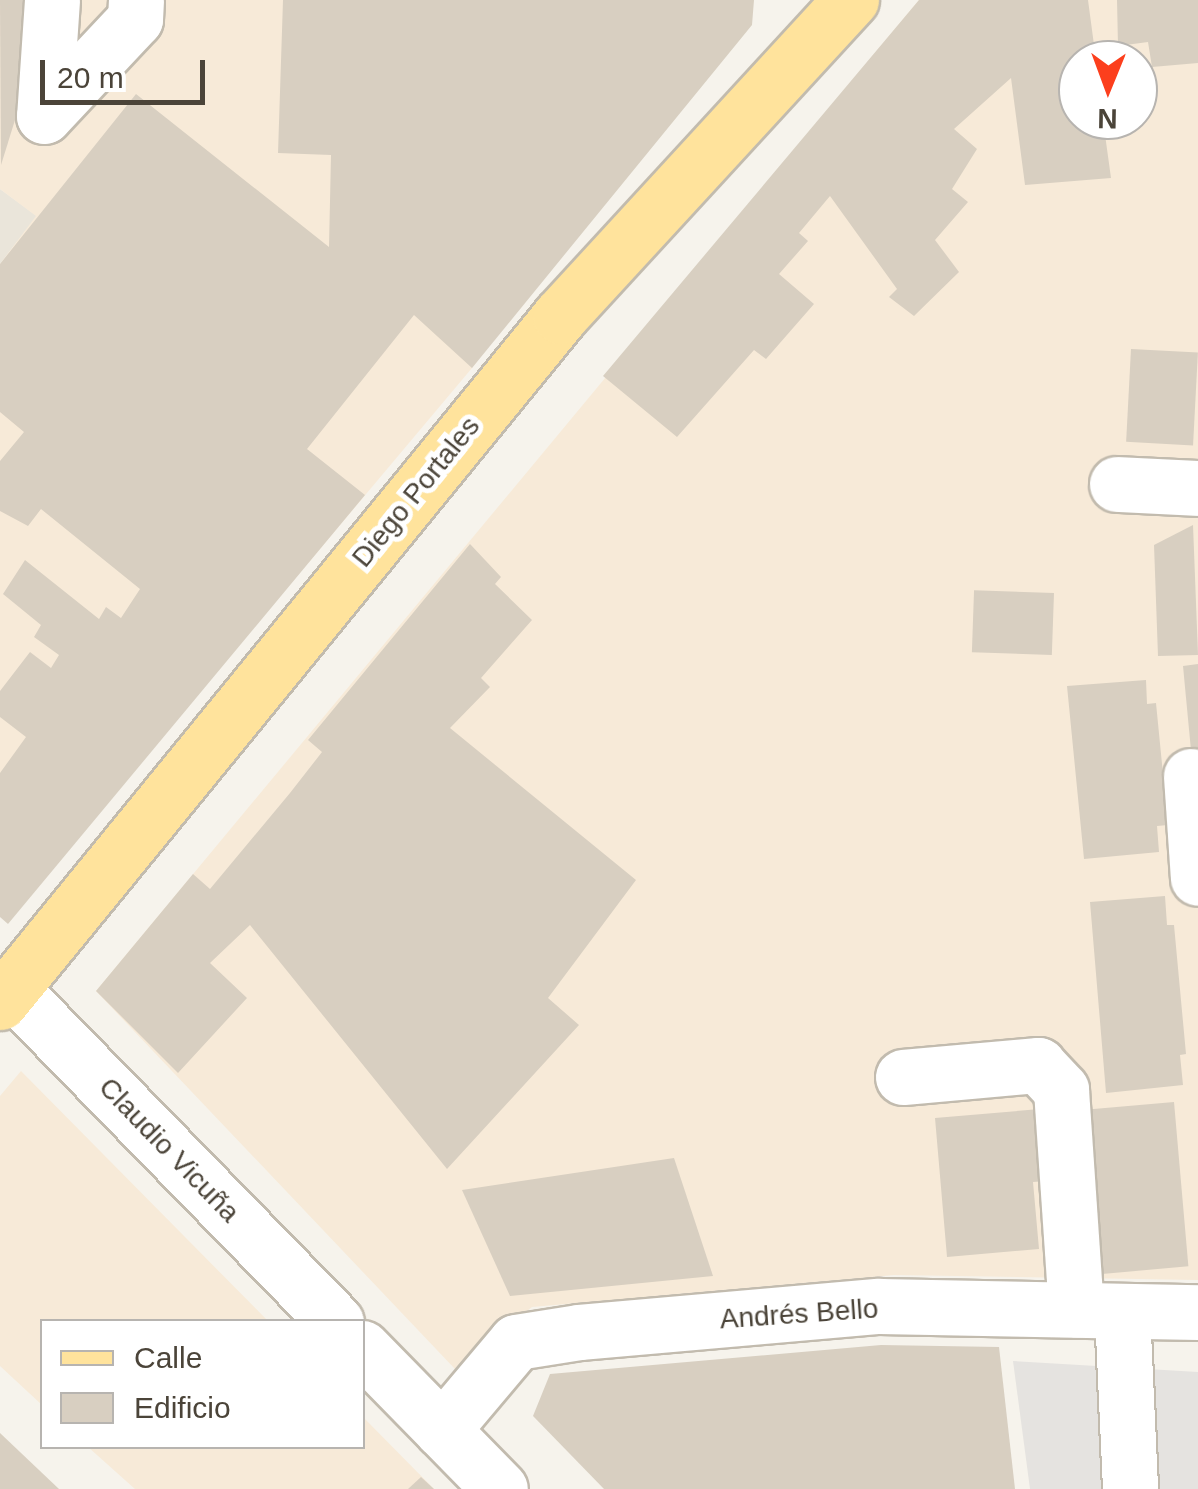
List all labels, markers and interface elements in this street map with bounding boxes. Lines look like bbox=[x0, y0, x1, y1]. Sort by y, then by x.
scale bar bbox=[45, 40, 210, 102]
north arrow bbox=[1058, 40, 1158, 140]
text: 20 m bbox=[57, 61, 124, 94]
text: N bbox=[1097, 103, 1118, 134]
street label: Diego Portales bbox=[345, 410, 487, 574]
street label: Claudio Vicuña bbox=[92, 1071, 246, 1229]
street label: Andrés Bello bbox=[719, 1292, 879, 1336]
legend bbox=[40, 1319, 365, 1449]
text: Calle bbox=[134, 1341, 202, 1374]
text: Edificio bbox=[134, 1391, 231, 1424]

